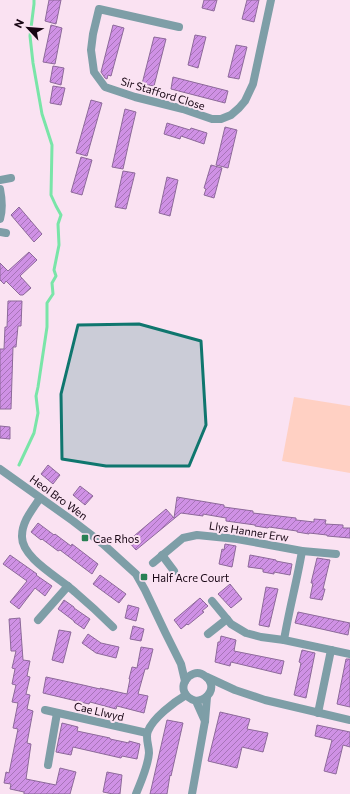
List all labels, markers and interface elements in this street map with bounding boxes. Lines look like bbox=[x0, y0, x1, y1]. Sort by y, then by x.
north arrow bbox=[8, 8, 48, 48]
text: N bbox=[11, 17, 26, 30]
street label: Sir Stafford Close bbox=[119, 74, 207, 112]
street label: Heol Bro Wen bbox=[28, 472, 90, 522]
street label: Llys Hanner Erw bbox=[208, 518, 290, 544]
place label: Cae Rhos bbox=[93, 532, 139, 545]
marker: Cae Rhos bbox=[80, 533, 90, 543]
place label: Half Acre Court bbox=[152, 571, 230, 584]
marker: Half Acre Court bbox=[139, 572, 149, 582]
street label: Cae Llwyd bbox=[73, 699, 125, 723]

